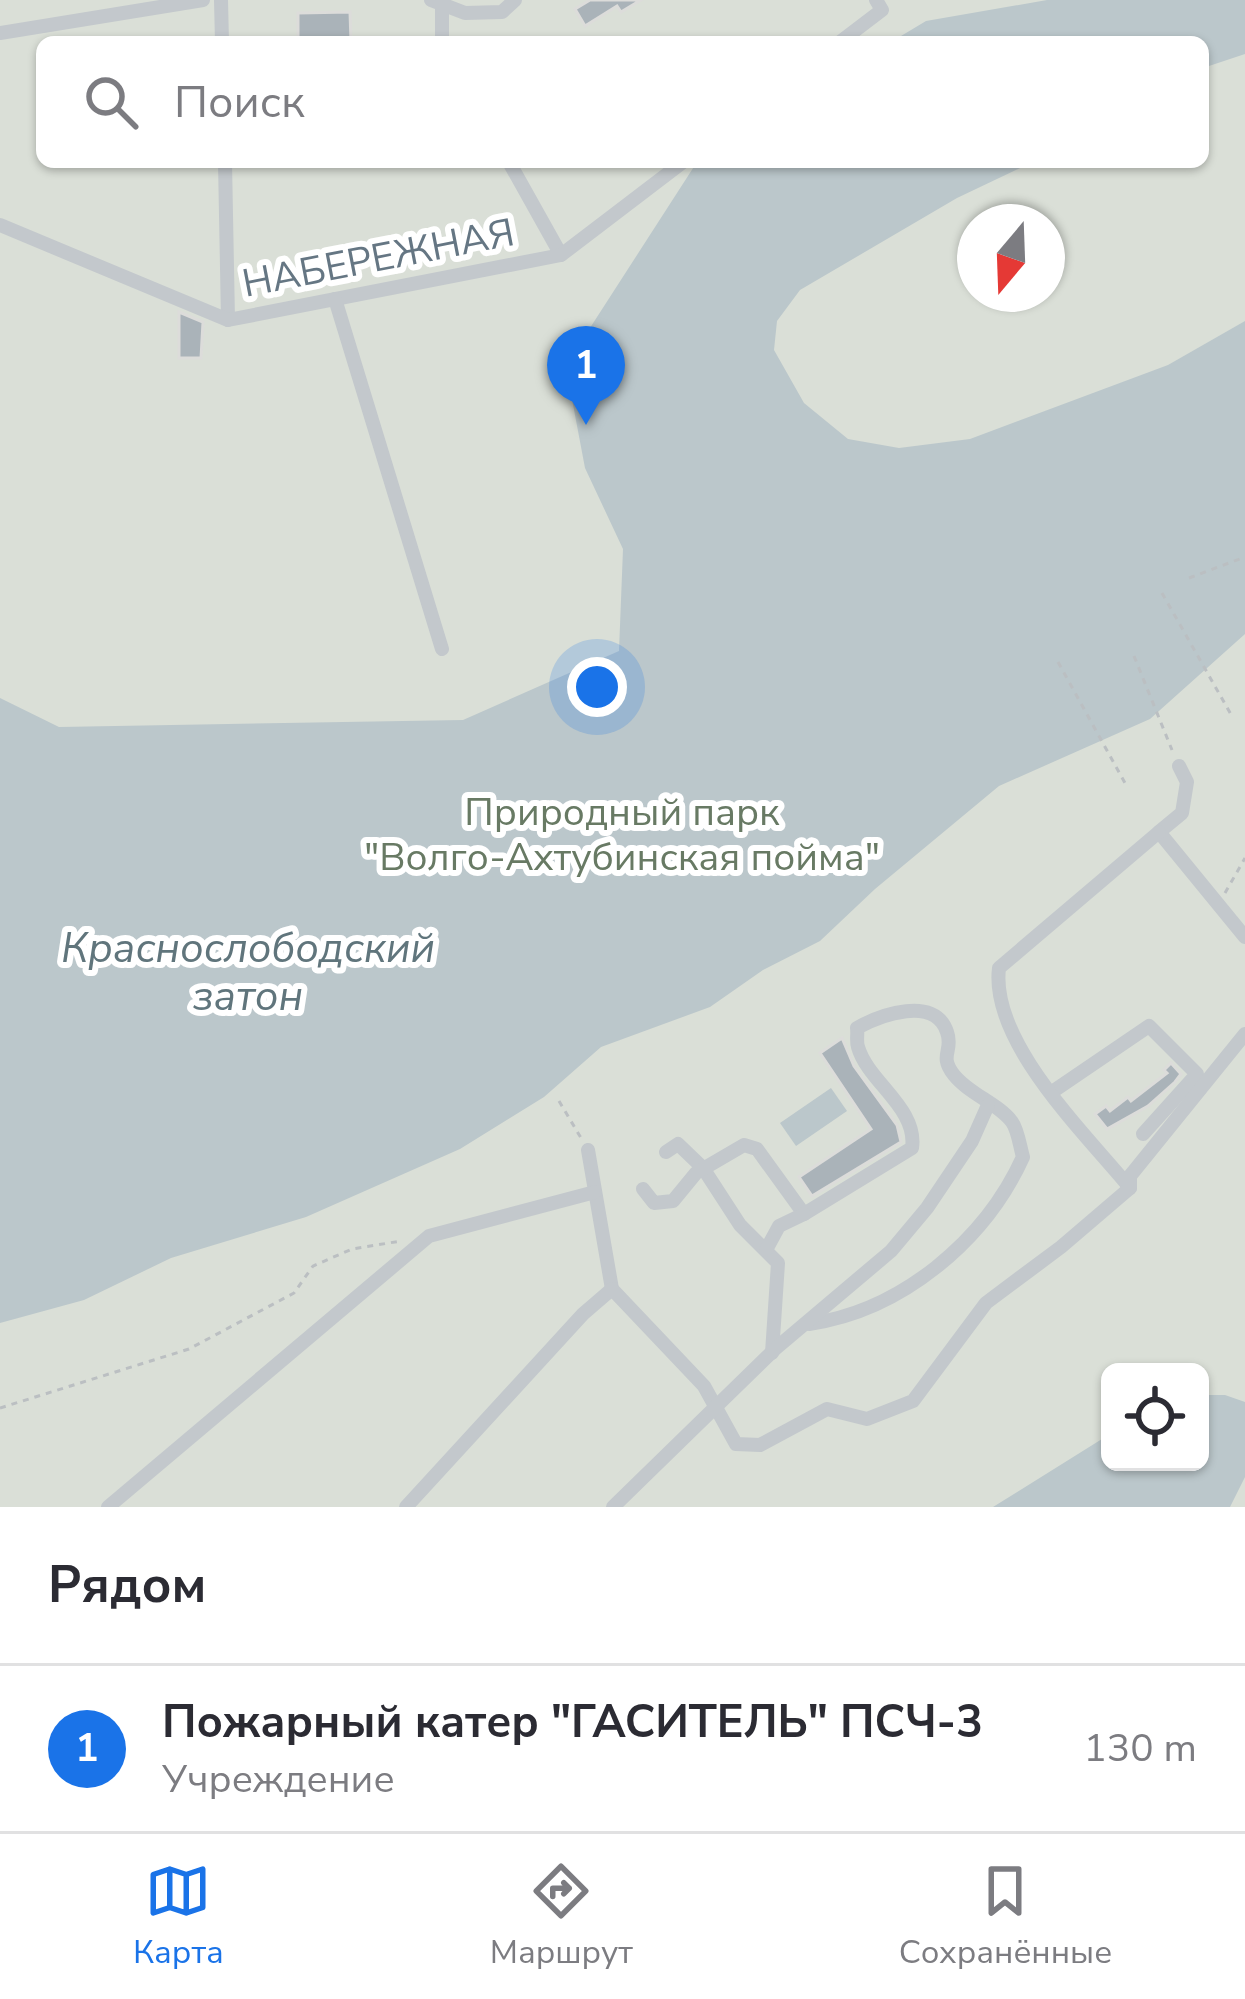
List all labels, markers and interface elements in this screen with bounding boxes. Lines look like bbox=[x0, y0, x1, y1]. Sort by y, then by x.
search box bbox=[36, 36, 1209, 168]
icon: search bbox=[78, 69, 144, 135]
text: Поиск bbox=[174, 72, 305, 133]
north arrow bbox=[957, 204, 1065, 312]
street label: НАБЕРЕЖНАЯ bbox=[238, 206, 519, 311]
pin: 1 bbox=[547, 326, 625, 425]
your location bbox=[567, 657, 627, 717]
park label: Природный парк "Волго-Ахтубинская пойма" bbox=[364, 786, 880, 884]
water label: Краснослободский затон bbox=[61, 920, 435, 1025]
map controls bbox=[1101, 1363, 1209, 1471]
button: locate bbox=[1101, 1363, 1209, 1471]
text: Рядом bbox=[48, 1550, 206, 1620]
text: Пожарный катер "ГАСИТЕЛЬ" ПСЧ-3 bbox=[162, 1692, 983, 1753]
text: 1 bbox=[75, 1722, 99, 1775]
text: 130 m bbox=[1083, 1722, 1197, 1775]
text: Учреждение bbox=[162, 1753, 395, 1806]
tab: Карта bbox=[133, 1858, 224, 1975]
tab: Маршрут bbox=[490, 1858, 633, 1975]
tab: Сохранённые bbox=[899, 1858, 1112, 1975]

